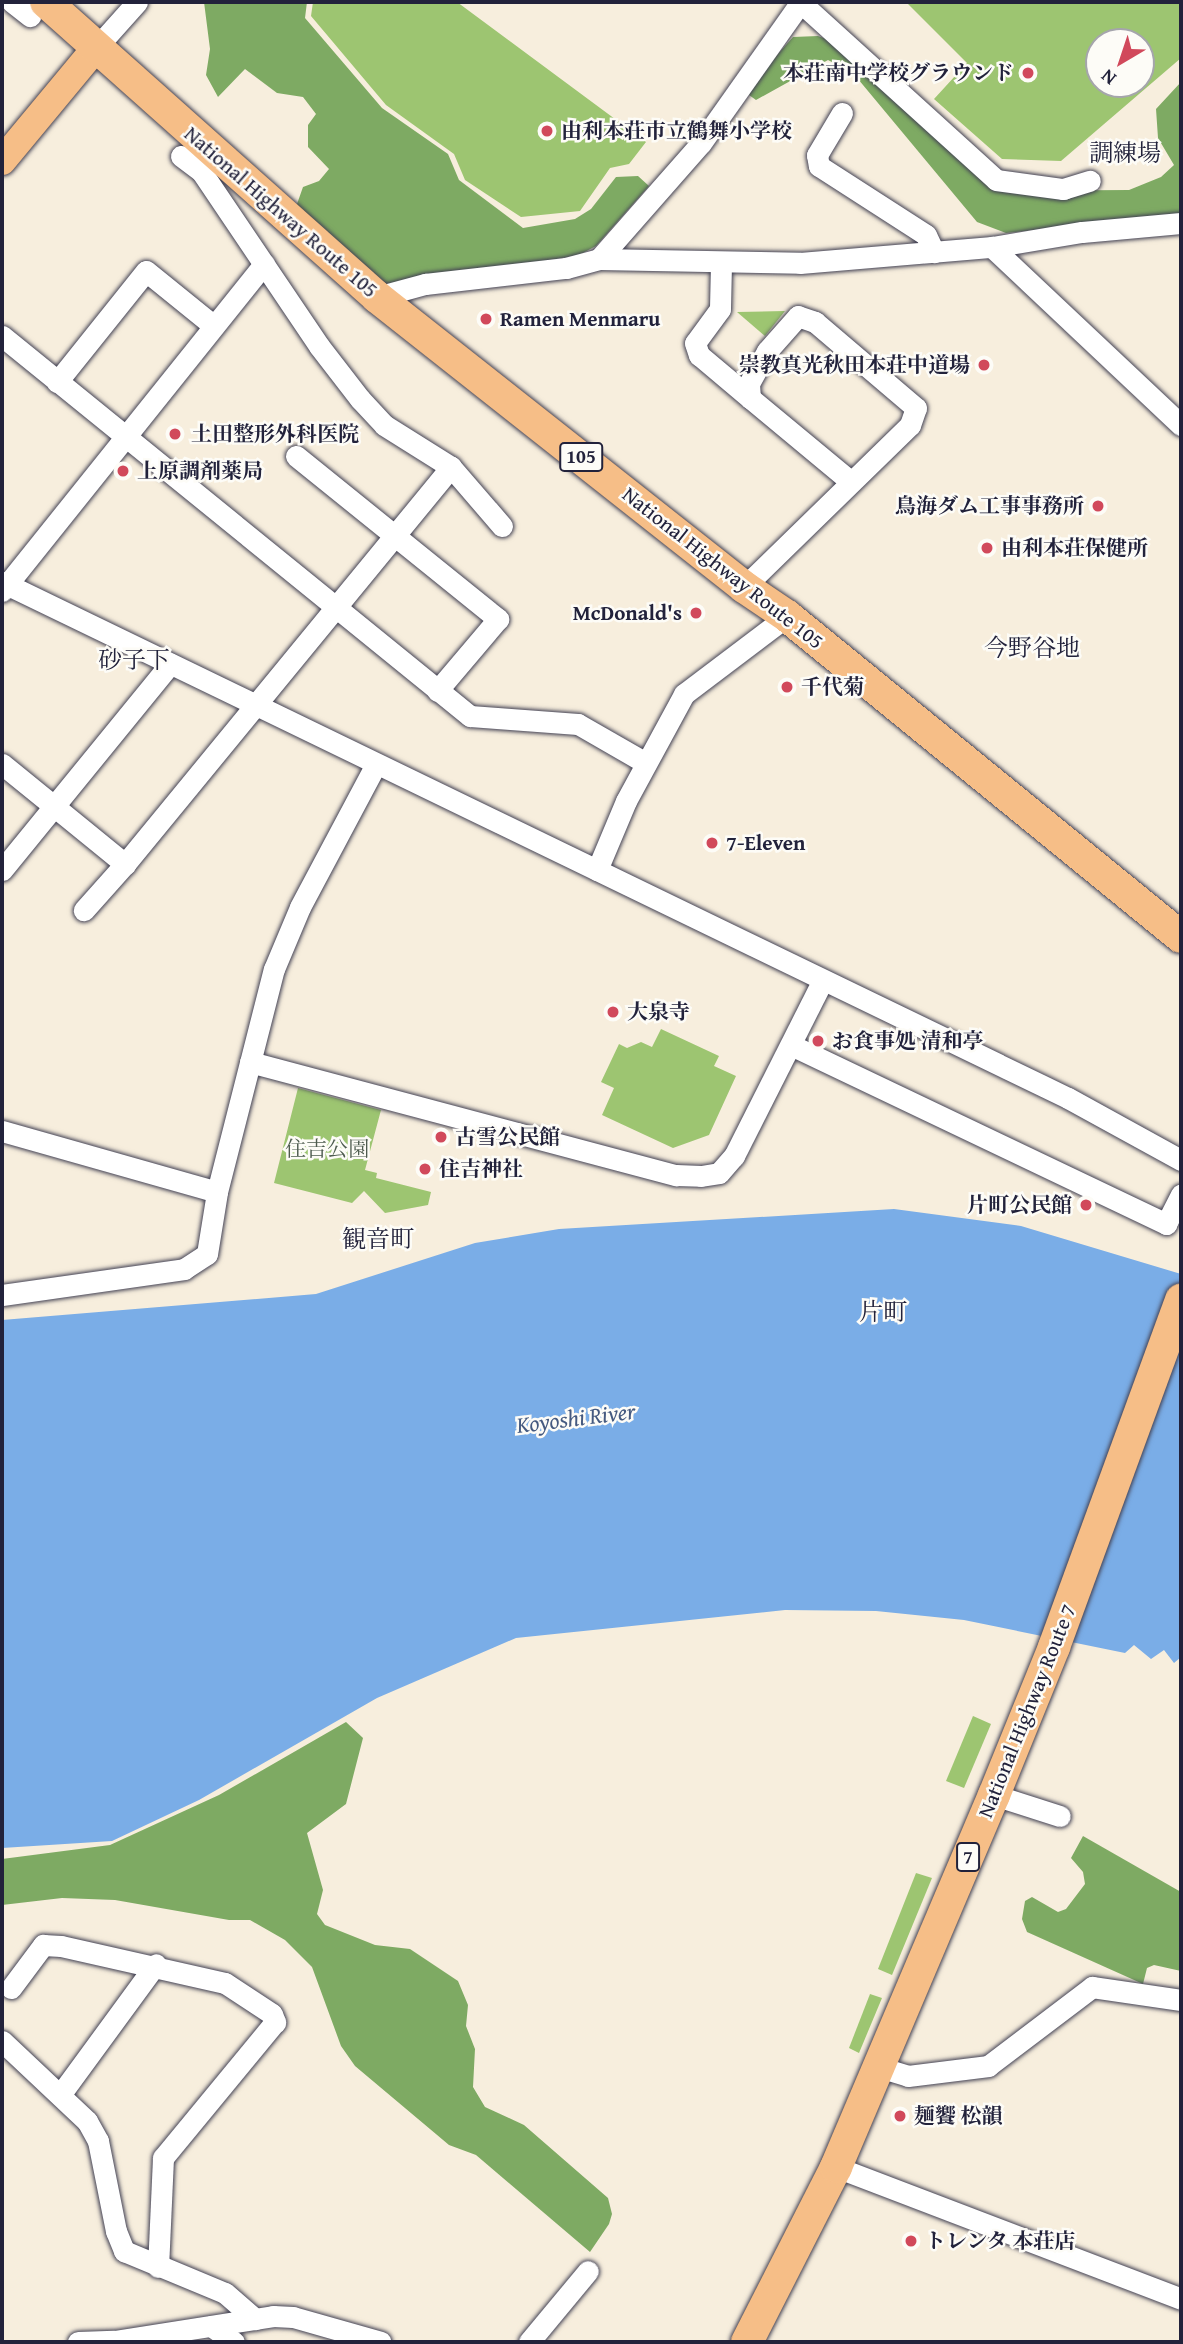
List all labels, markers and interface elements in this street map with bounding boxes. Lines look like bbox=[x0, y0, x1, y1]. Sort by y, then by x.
north arrow bbox=[1085, 28, 1155, 98]
place label: 本荘南中学校グラウンド bbox=[783, 60, 1014, 86]
text: N bbox=[1094, 63, 1122, 93]
marker: 本荘南中学校グラウンド bbox=[1020, 65, 1036, 81]
place label: 由利本荘市立鶴舞小学校 bbox=[561, 118, 792, 144]
street label: National Highway Route 105 bbox=[179, 121, 383, 303]
marker: 由利本荘市立鶴舞小学校 bbox=[539, 123, 555, 139]
district label: 調練場 bbox=[1089, 139, 1161, 167]
place label: Ramen Menmaru bbox=[500, 306, 660, 332]
marker: Ramen Menmaru bbox=[478, 311, 494, 327]
place label: 崇教真光秋田本荘中道場 bbox=[739, 352, 970, 378]
marker: 崇教真光秋田本荘中道場 bbox=[976, 357, 992, 373]
place label: 土田整形外科医院 bbox=[191, 421, 359, 447]
marker: 土田整形外科医院 bbox=[165, 424, 185, 444]
road number: 105 bbox=[558, 442, 604, 472]
place label: 上原調剤薬局 bbox=[137, 458, 263, 484]
marker: 上原調剤薬局 bbox=[115, 463, 131, 479]
street label: National Highway Route 105 bbox=[618, 482, 828, 654]
place label: 鳥海ダム工事事務所 bbox=[895, 493, 1084, 519]
marker: 鳥海ダム工事事務所 bbox=[1090, 498, 1106, 514]
place label: 由利本荘保健所 bbox=[1001, 535, 1148, 561]
marker: 由利本荘保健所 bbox=[979, 540, 995, 556]
place label: McDonald's bbox=[573, 600, 682, 626]
marker: McDonald's bbox=[688, 605, 704, 621]
district label: 今野谷地 bbox=[984, 634, 1080, 662]
district label: 砂子下 bbox=[98, 646, 170, 674]
place label: 千代菊 bbox=[801, 674, 864, 700]
marker: 千代菊 bbox=[779, 679, 795, 695]
place label: 7-Eleven bbox=[726, 830, 806, 856]
marker: 7-Eleven bbox=[704, 835, 720, 851]
place label: 大泉寺 bbox=[627, 999, 690, 1025]
marker: 大泉寺 bbox=[605, 1004, 621, 1020]
place label: お食事処 清和亭 bbox=[832, 1028, 984, 1054]
marker: お食事処 清和亭 bbox=[810, 1033, 826, 1049]
place label: 古雪公民館 bbox=[455, 1124, 560, 1150]
marker: 古雪公民館 bbox=[433, 1129, 449, 1145]
park label: 住吉公園 bbox=[285, 1136, 369, 1162]
place label: 住吉神社 bbox=[439, 1156, 523, 1182]
marker: 住吉神社 bbox=[417, 1161, 433, 1177]
place label: 片町公民館 bbox=[967, 1192, 1072, 1218]
marker: 片町公民館 bbox=[1078, 1197, 1094, 1213]
district label: 観音町 bbox=[342, 1225, 414, 1253]
district label: 片町 bbox=[859, 1298, 907, 1326]
water label: Koyoshi River bbox=[515, 1397, 637, 1439]
street label: National Highway Route 7 bbox=[973, 1601, 1081, 1821]
road number: 7 bbox=[956, 1842, 980, 1872]
place label: 麺饗 松韻 bbox=[914, 2103, 1003, 2129]
marker: 麺饗 松韻 bbox=[892, 2108, 908, 2124]
place label: トレンタ 本荘店 bbox=[925, 2228, 1077, 2254]
marker: トレンタ 本荘店 bbox=[903, 2233, 919, 2249]

